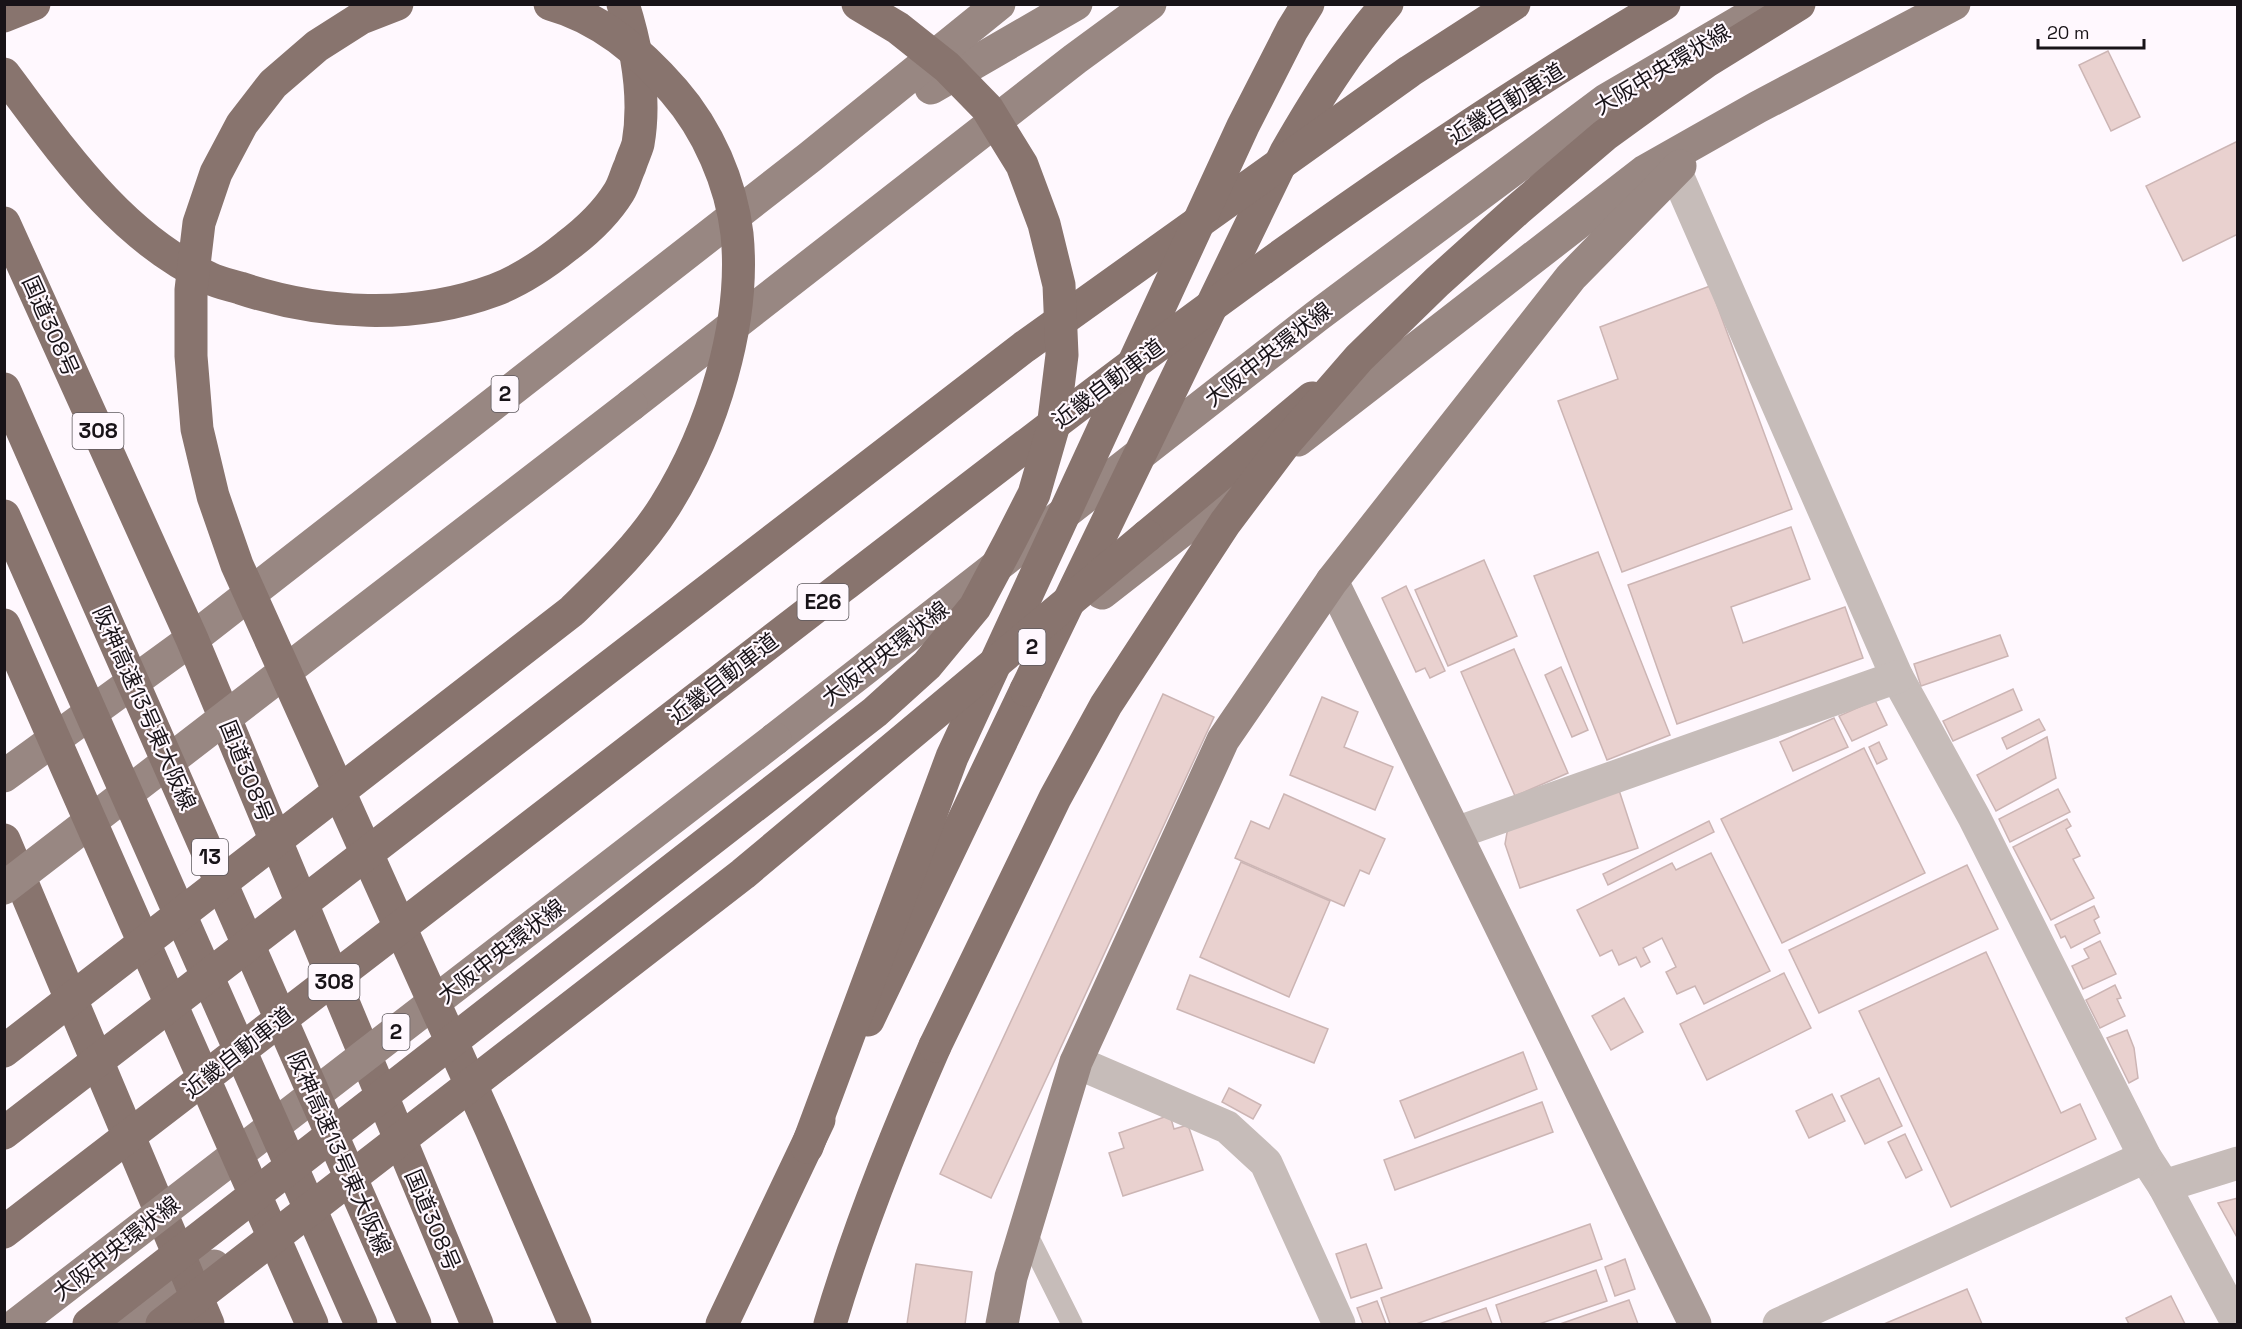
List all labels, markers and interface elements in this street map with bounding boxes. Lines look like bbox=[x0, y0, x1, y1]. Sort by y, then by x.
scale bar bbox=[2038, 12, 2144, 50]
street label: 大阪中央環状線 bbox=[1589, 17, 1735, 121]
text: 20 m bbox=[2047, 21, 2090, 44]
street label: 近畿自動車道 bbox=[1443, 56, 1569, 150]
street label: 国道308号 bbox=[16, 271, 86, 381]
street label: 大阪中央環状線 bbox=[1199, 296, 1337, 412]
street label: 近畿自動車道 bbox=[1047, 332, 1169, 434]
road number: 2 bbox=[492, 376, 518, 412]
road number: 308 bbox=[72, 413, 124, 449]
road number: E26 bbox=[798, 584, 848, 620]
street label: 大阪中央環状線 bbox=[816, 595, 954, 711]
street label: 阪神高速13号東大阪線 bbox=[87, 602, 203, 814]
street label: 近畿自動車道 bbox=[662, 626, 784, 730]
road number: 2 bbox=[1018, 629, 1046, 665]
street label: 国道308号 bbox=[214, 716, 280, 826]
road number: 13 bbox=[192, 839, 228, 875]
street label: 大阪中央環状線 bbox=[432, 893, 570, 1009]
road number: 308 bbox=[308, 964, 360, 1000]
street label: 近畿自動車道 bbox=[177, 1000, 299, 1104]
road number: 2 bbox=[382, 1014, 410, 1050]
street label: 阪神高速13号東大阪線 bbox=[282, 1047, 398, 1259]
street label: 国道308号 bbox=[399, 1165, 467, 1275]
street label: 大阪中央環状線 bbox=[47, 1190, 185, 1306]

